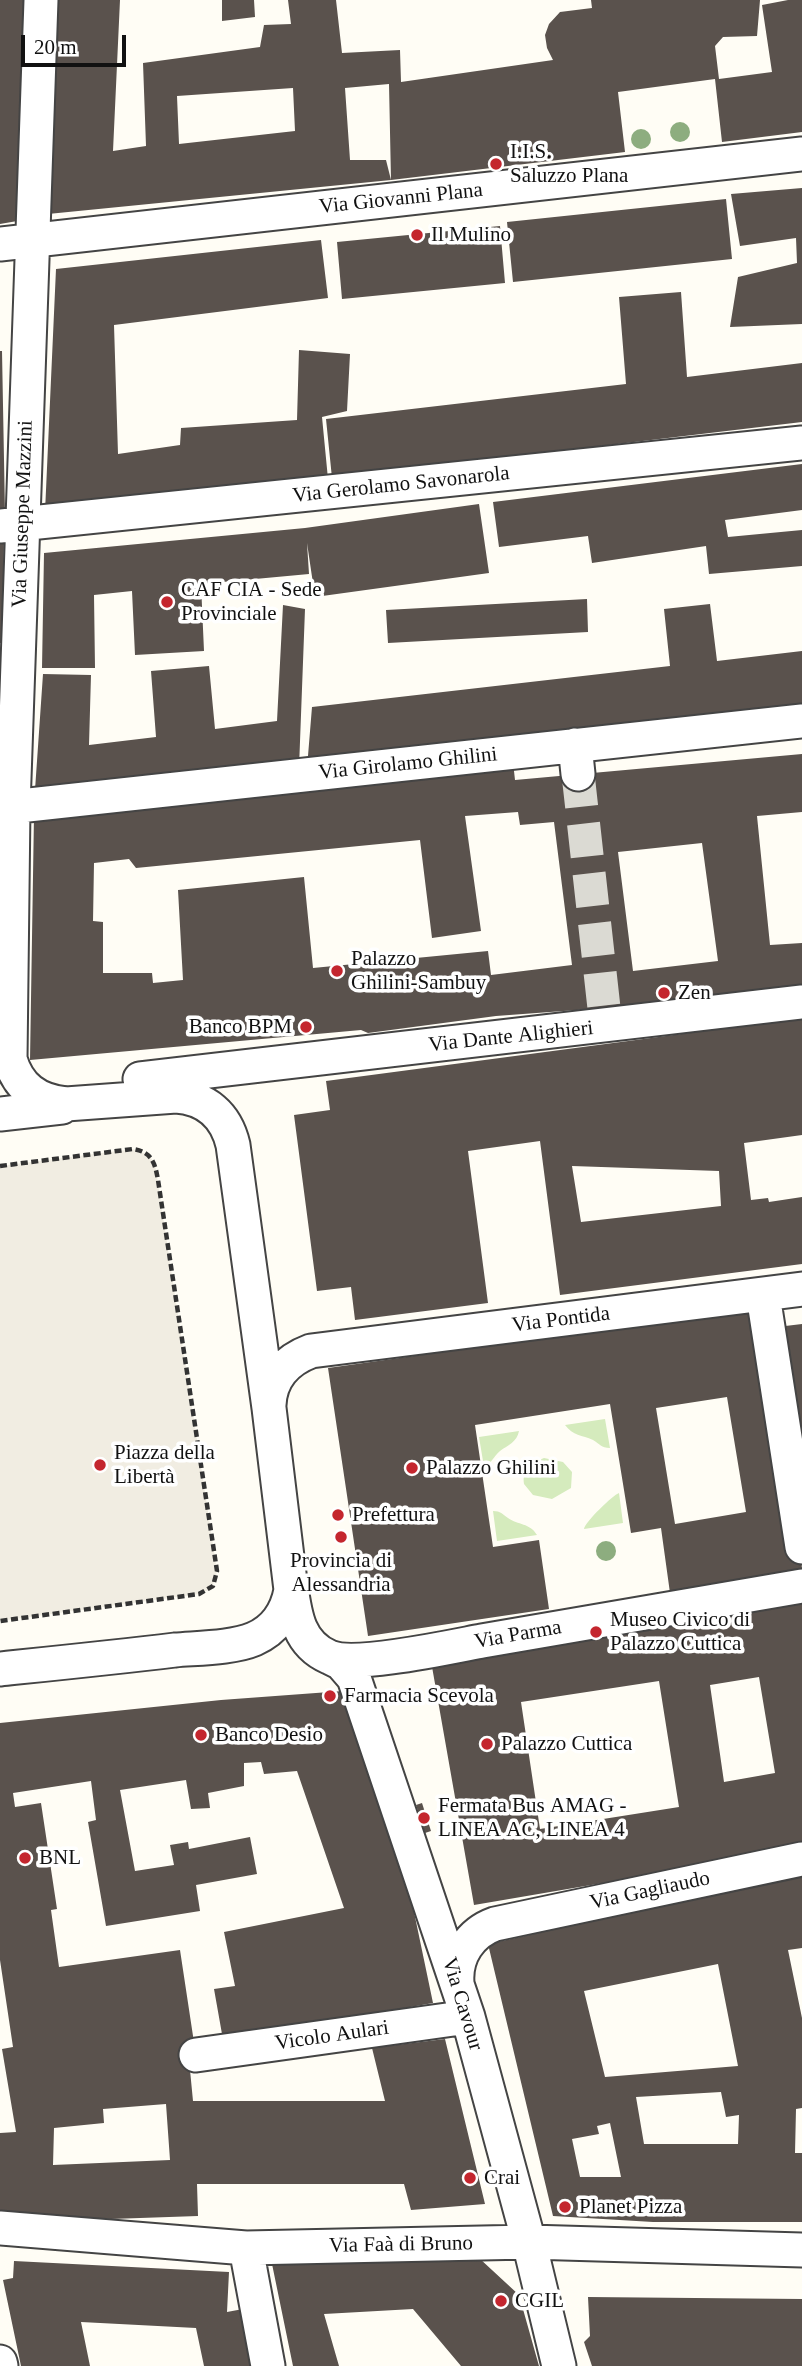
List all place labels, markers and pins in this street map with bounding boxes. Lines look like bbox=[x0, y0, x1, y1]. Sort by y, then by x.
place label: I.I.S. Saluzzo Plana bbox=[510, 139, 628, 189]
marker: I.I.S. Saluzzo Plana bbox=[488, 156, 504, 172]
place label: Il Mulino bbox=[431, 222, 511, 248]
marker: Il Mulino bbox=[409, 227, 425, 243]
place label: CAF CIA - Sede Provinciale bbox=[181, 577, 322, 627]
marker: CAF CIA - Sede Provinciale bbox=[159, 594, 175, 610]
place label: Palazzo Ghilini-Sambuy bbox=[351, 946, 486, 996]
marker: Palazzo Ghilini-Sambuy bbox=[329, 963, 345, 979]
place label: Zen bbox=[678, 980, 711, 1006]
marker: Zen bbox=[656, 985, 672, 1001]
place label: Banco BPM bbox=[189, 1014, 292, 1040]
marker: Banco BPM bbox=[298, 1019, 314, 1035]
place label: Piazza della Libertà bbox=[114, 1440, 215, 1490]
place label: Palazzo Ghilini bbox=[426, 1455, 556, 1481]
marker: Piazza della Libertà bbox=[92, 1457, 108, 1473]
marker: Palazzo Ghilini bbox=[404, 1460, 420, 1476]
place label: Prefettura bbox=[352, 1502, 435, 1528]
marker: Prefettura bbox=[330, 1507, 346, 1523]
marker: Provincia di Alessandria bbox=[333, 1529, 349, 1545]
place label: Provincia di Alessandria bbox=[290, 1548, 392, 1598]
place label: Museo Civico di Palazzo Cuttica bbox=[610, 1607, 750, 1657]
marker: Museo Civico di Palazzo Cuttica bbox=[588, 1624, 604, 1640]
place label: Farmacia Scevola bbox=[344, 1683, 494, 1709]
marker: Farmacia Scevola bbox=[322, 1688, 338, 1704]
place label: Banco Desio bbox=[215, 1722, 323, 1748]
marker: Banco Desio bbox=[193, 1727, 209, 1743]
place label: Palazzo Cuttica bbox=[501, 1731, 632, 1757]
marker: Palazzo Cuttica bbox=[479, 1736, 495, 1752]
place label: Fermata Bus AMAG - LINEA AC, LINEA 4 bbox=[438, 1793, 626, 1843]
marker: Fermata Bus AMAG - LINEA AC, LINEA 4 bbox=[416, 1810, 432, 1826]
place label: BNL bbox=[39, 1845, 81, 1871]
marker: BNL bbox=[17, 1850, 33, 1866]
place label: Crai bbox=[484, 2165, 520, 2191]
marker: Crai bbox=[462, 2170, 478, 2186]
place label: Planet Pizza bbox=[579, 2194, 682, 2220]
marker: Planet Pizza bbox=[557, 2199, 573, 2215]
place label: CGIL bbox=[515, 2288, 564, 2314]
marker: CGIL bbox=[493, 2293, 509, 2309]

